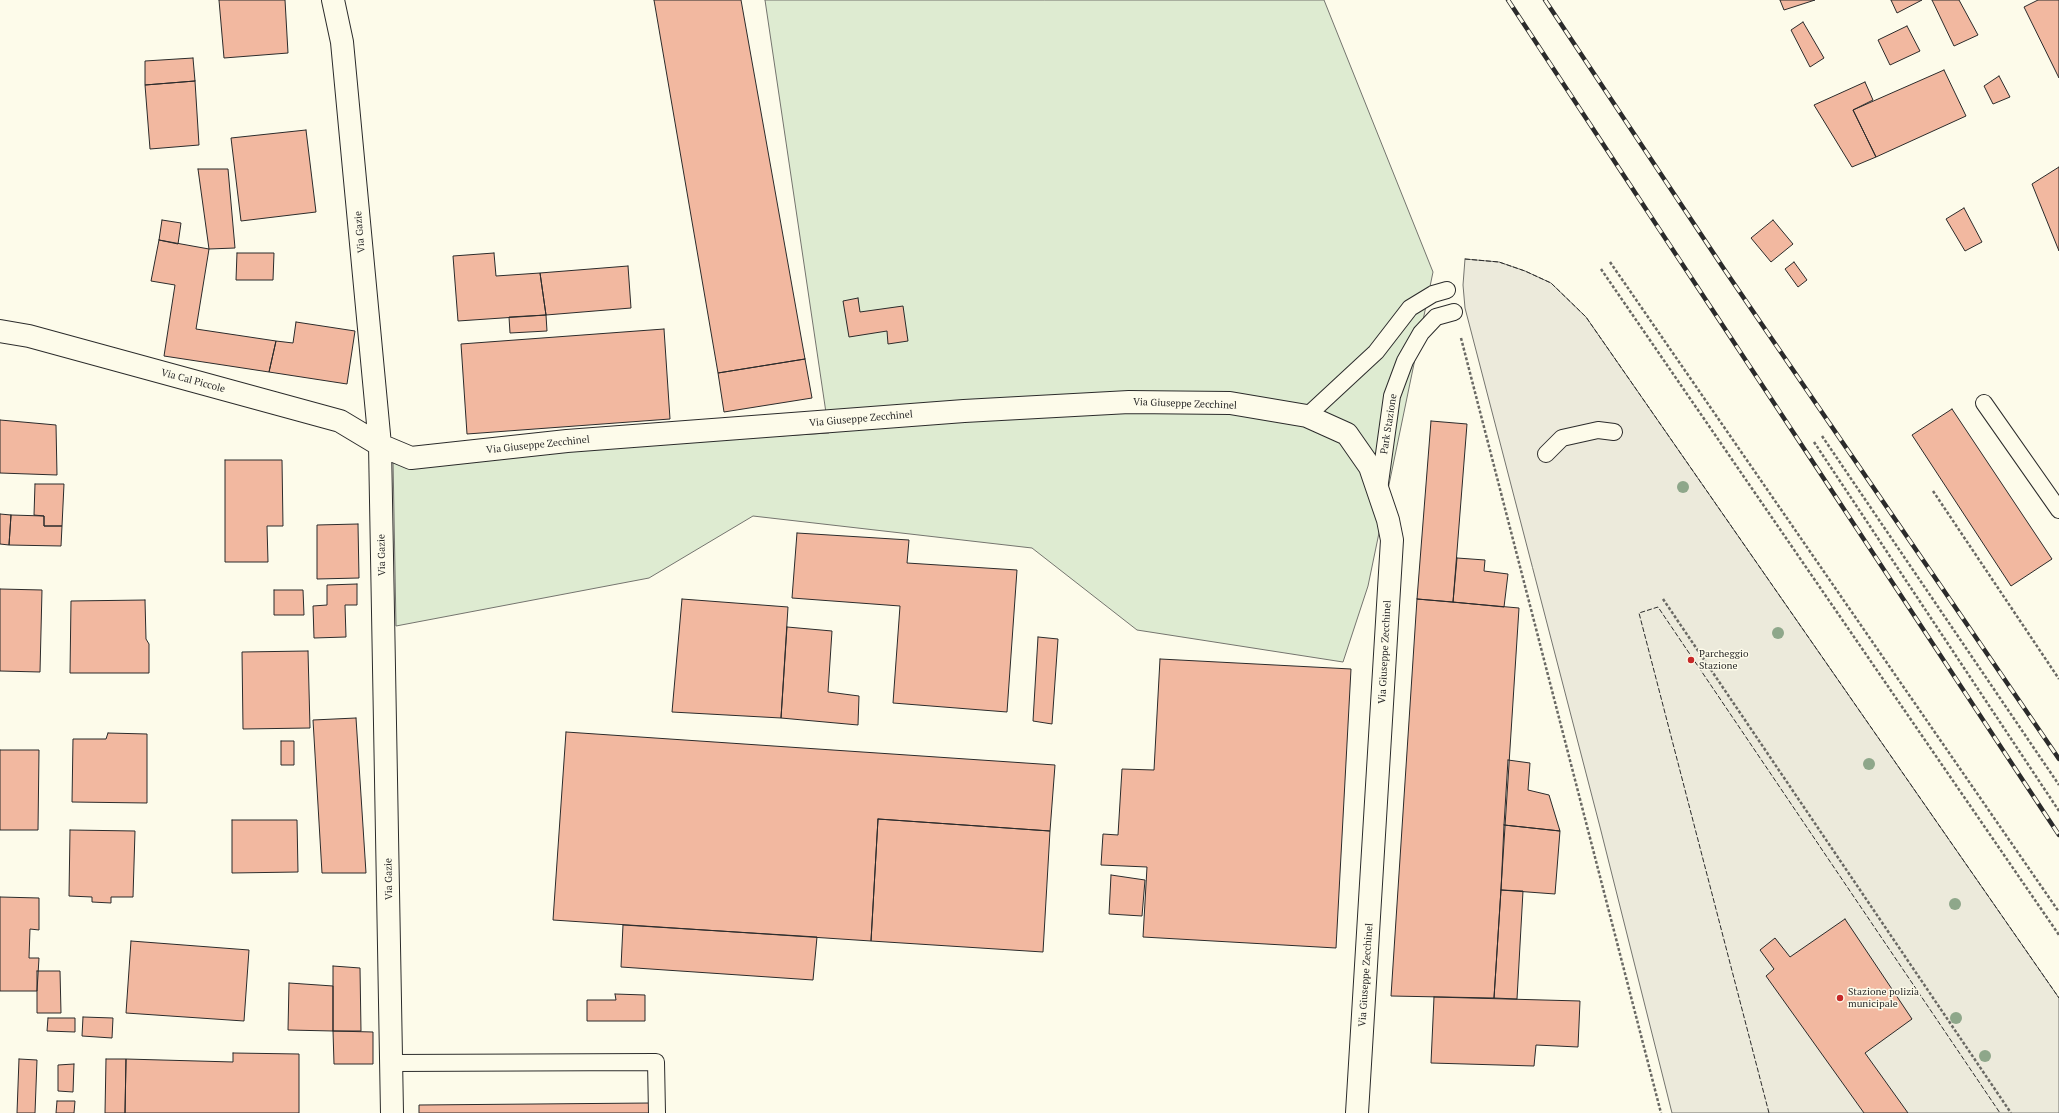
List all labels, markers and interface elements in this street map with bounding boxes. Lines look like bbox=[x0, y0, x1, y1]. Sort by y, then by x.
street label: Via Gazie bbox=[352, 210, 368, 254]
street label: Via Cal Piccole bbox=[160, 367, 226, 395]
street label: Park Stazione bbox=[1378, 393, 1400, 455]
street label: Via Giuseppe Zecchinel bbox=[1133, 396, 1237, 412]
street label: Via Giuseppe Zecchinel bbox=[809, 408, 913, 430]
street label: Via Giuseppe Zecchinel bbox=[486, 434, 590, 456]
street label: Via Gazie bbox=[376, 534, 388, 576]
street label: Via Giuseppe Zecchinel bbox=[1376, 600, 1394, 704]
place label: Parcheggio Stazione bbox=[1699, 648, 1748, 672]
marker: Parcheggio Stazione bbox=[1686, 655, 1696, 665]
street label: Via Gazie bbox=[383, 858, 395, 900]
street label: Via Giuseppe Zecchinel bbox=[1356, 923, 1376, 1027]
place label: Stazione polizia municipale bbox=[1848, 986, 1919, 1010]
marker: Stazione polizia municipale bbox=[1835, 993, 1845, 1003]

